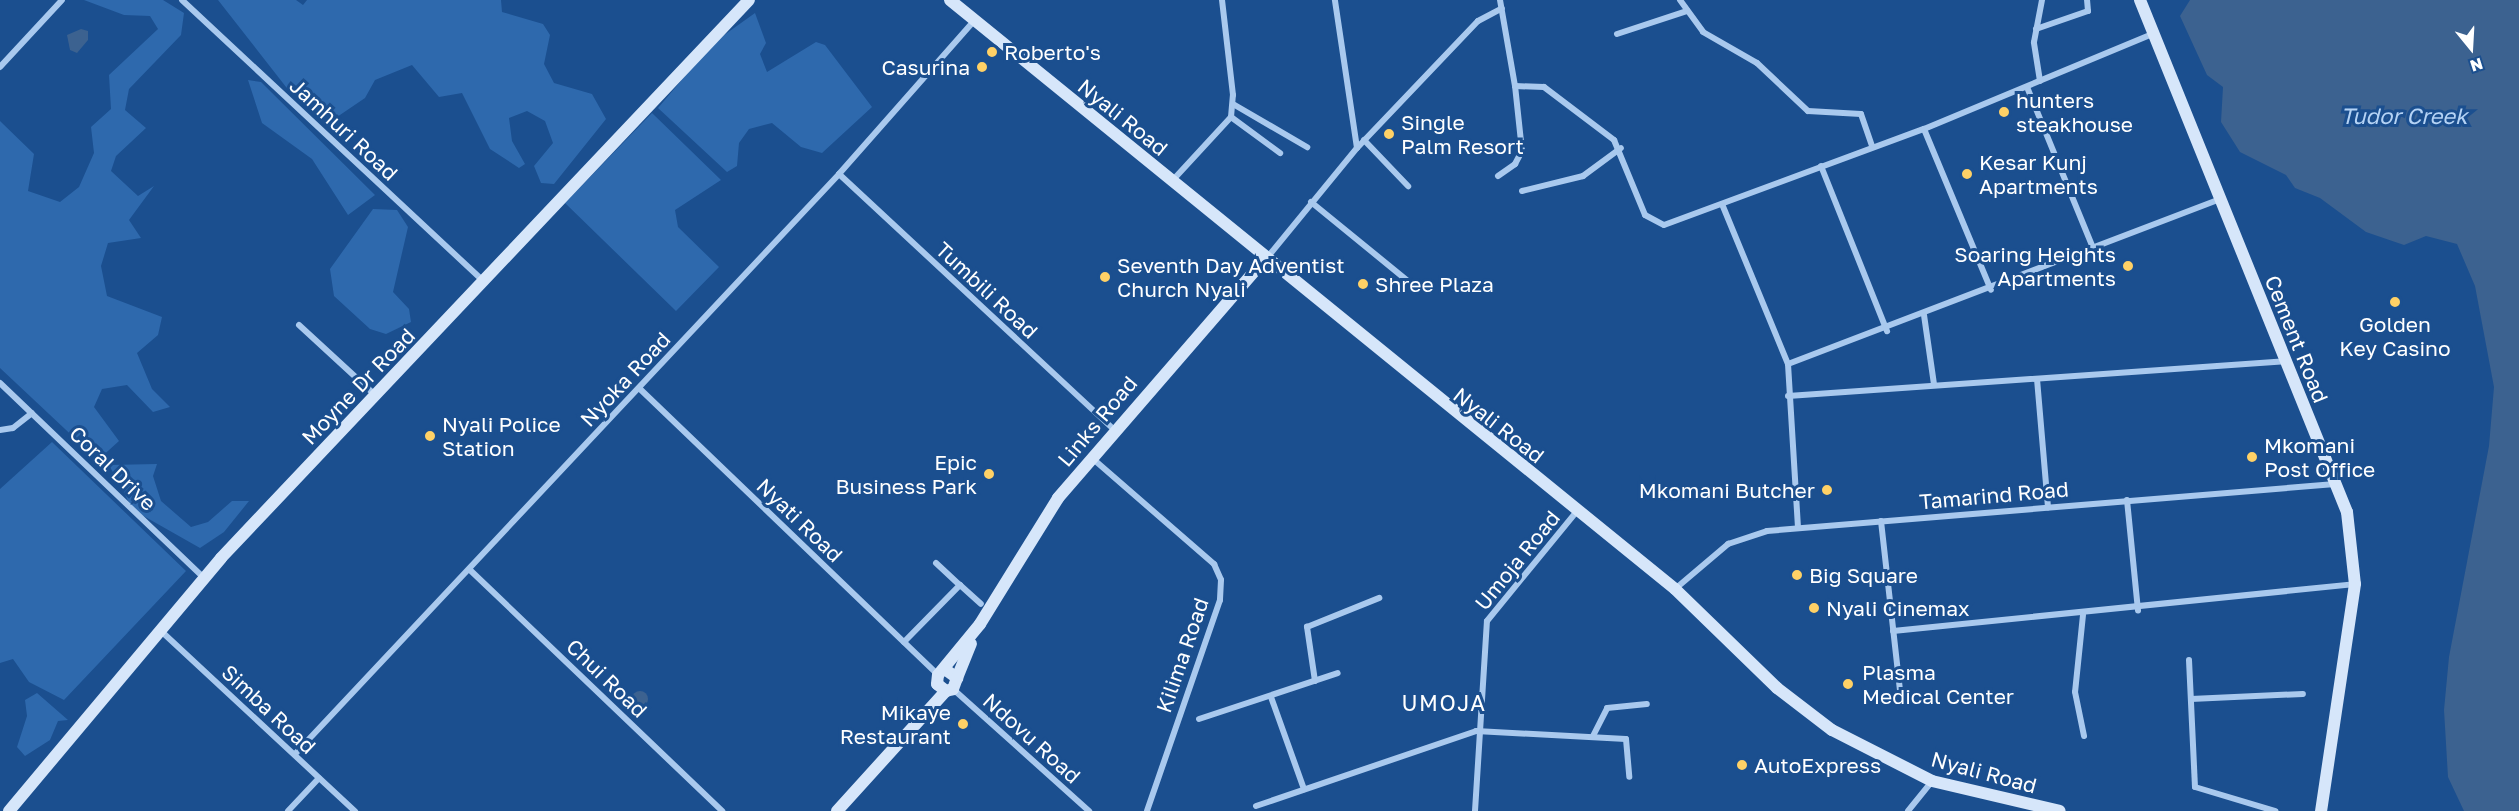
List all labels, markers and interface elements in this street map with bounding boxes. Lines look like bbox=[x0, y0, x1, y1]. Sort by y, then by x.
north arrow bbox=[2441, 18, 2501, 78]
place label: Roberto's bbox=[1004, 39, 1101, 65]
marker: Roberto's bbox=[985, 45, 999, 59]
place label: Casurina bbox=[881, 54, 970, 80]
text: N bbox=[2468, 54, 2485, 77]
marker: Casurina bbox=[975, 60, 989, 74]
street label: Jamhuri Road bbox=[285, 73, 403, 185]
street label: Nyali Road bbox=[1073, 73, 1173, 161]
place label: hunters steakhouse bbox=[2016, 87, 2133, 137]
water label: Tudor Creek bbox=[2340, 103, 2468, 129]
marker: hunters steakhouse bbox=[1997, 105, 2011, 119]
place label: Single Palm Resort bbox=[1401, 109, 1524, 159]
marker: Single Palm Resort bbox=[1382, 127, 1396, 141]
place label: Kesar Kunj Apartments bbox=[1979, 149, 2098, 199]
marker: Kesar Kunj Apartments bbox=[1960, 167, 1974, 181]
street label: Tumbili Road bbox=[931, 236, 1043, 344]
place label: Soaring Heights Apartments bbox=[1954, 241, 2116, 291]
place label: Seventh Day Adventist Church Nyali bbox=[1117, 252, 1345, 302]
marker: Soaring Heights Apartments bbox=[2121, 259, 2135, 273]
marker: Seventh Day Adventist Church Nyali bbox=[1098, 270, 1112, 284]
place label: Shree Plaza bbox=[1375, 271, 1494, 297]
street label: Cement Road bbox=[2260, 272, 2334, 406]
marker: Shree Plaza bbox=[1356, 277, 1370, 291]
marker: Golden Key Casino bbox=[2388, 295, 2402, 309]
place label: Golden Key Casino bbox=[2339, 311, 2451, 361]
street label: Moyne Dr Road bbox=[296, 323, 420, 449]
street label: Nyoka Road bbox=[575, 326, 675, 432]
street label: Links Road bbox=[1052, 371, 1142, 471]
street label: Nyali Road bbox=[1449, 382, 1549, 468]
place label: Nyali Police Station bbox=[442, 411, 561, 461]
street label: Coral Drive bbox=[64, 420, 162, 516]
marker: Nyali Police Station bbox=[423, 429, 437, 443]
place label: Mkomani Post Office bbox=[2264, 432, 2375, 482]
place label: Epic Business Park bbox=[835, 449, 977, 499]
marker: Mkomani Post Office bbox=[2245, 450, 2259, 464]
marker: Epic Business Park bbox=[982, 467, 996, 481]
street label: Nyati Road bbox=[752, 473, 848, 567]
street label: Tamarind Road bbox=[1918, 476, 2070, 514]
place label: Mkomani Butcher bbox=[1639, 477, 1815, 503]
marker: Mkomani Butcher bbox=[1820, 483, 1834, 497]
street label: Umoja Road bbox=[1469, 505, 1565, 615]
place label: Big Square bbox=[1809, 562, 1918, 588]
marker: Big Square bbox=[1790, 568, 1804, 582]
street label: Kilima Road bbox=[1151, 594, 1213, 716]
place label: Nyali Cinemax bbox=[1826, 595, 1970, 621]
marker: Nyali Cinemax bbox=[1807, 601, 1821, 615]
street label: Chui Road bbox=[561, 633, 653, 723]
street label: Simba Road bbox=[217, 659, 321, 759]
place label: Plasma Medical Center bbox=[1862, 659, 2014, 709]
marker: Plasma Medical Center bbox=[1839, 675, 1857, 693]
street label: Ndovu Road bbox=[978, 688, 1086, 788]
district label: UMOJA bbox=[1401, 690, 1487, 716]
place label: Mikaye Restaurant bbox=[840, 699, 951, 749]
marker: Mikaye Restaurant bbox=[956, 717, 970, 731]
street label: Nyali Road bbox=[1929, 746, 2039, 798]
place label: AutoExpress bbox=[1754, 752, 1881, 778]
marker: AutoExpress bbox=[1735, 758, 1749, 772]

